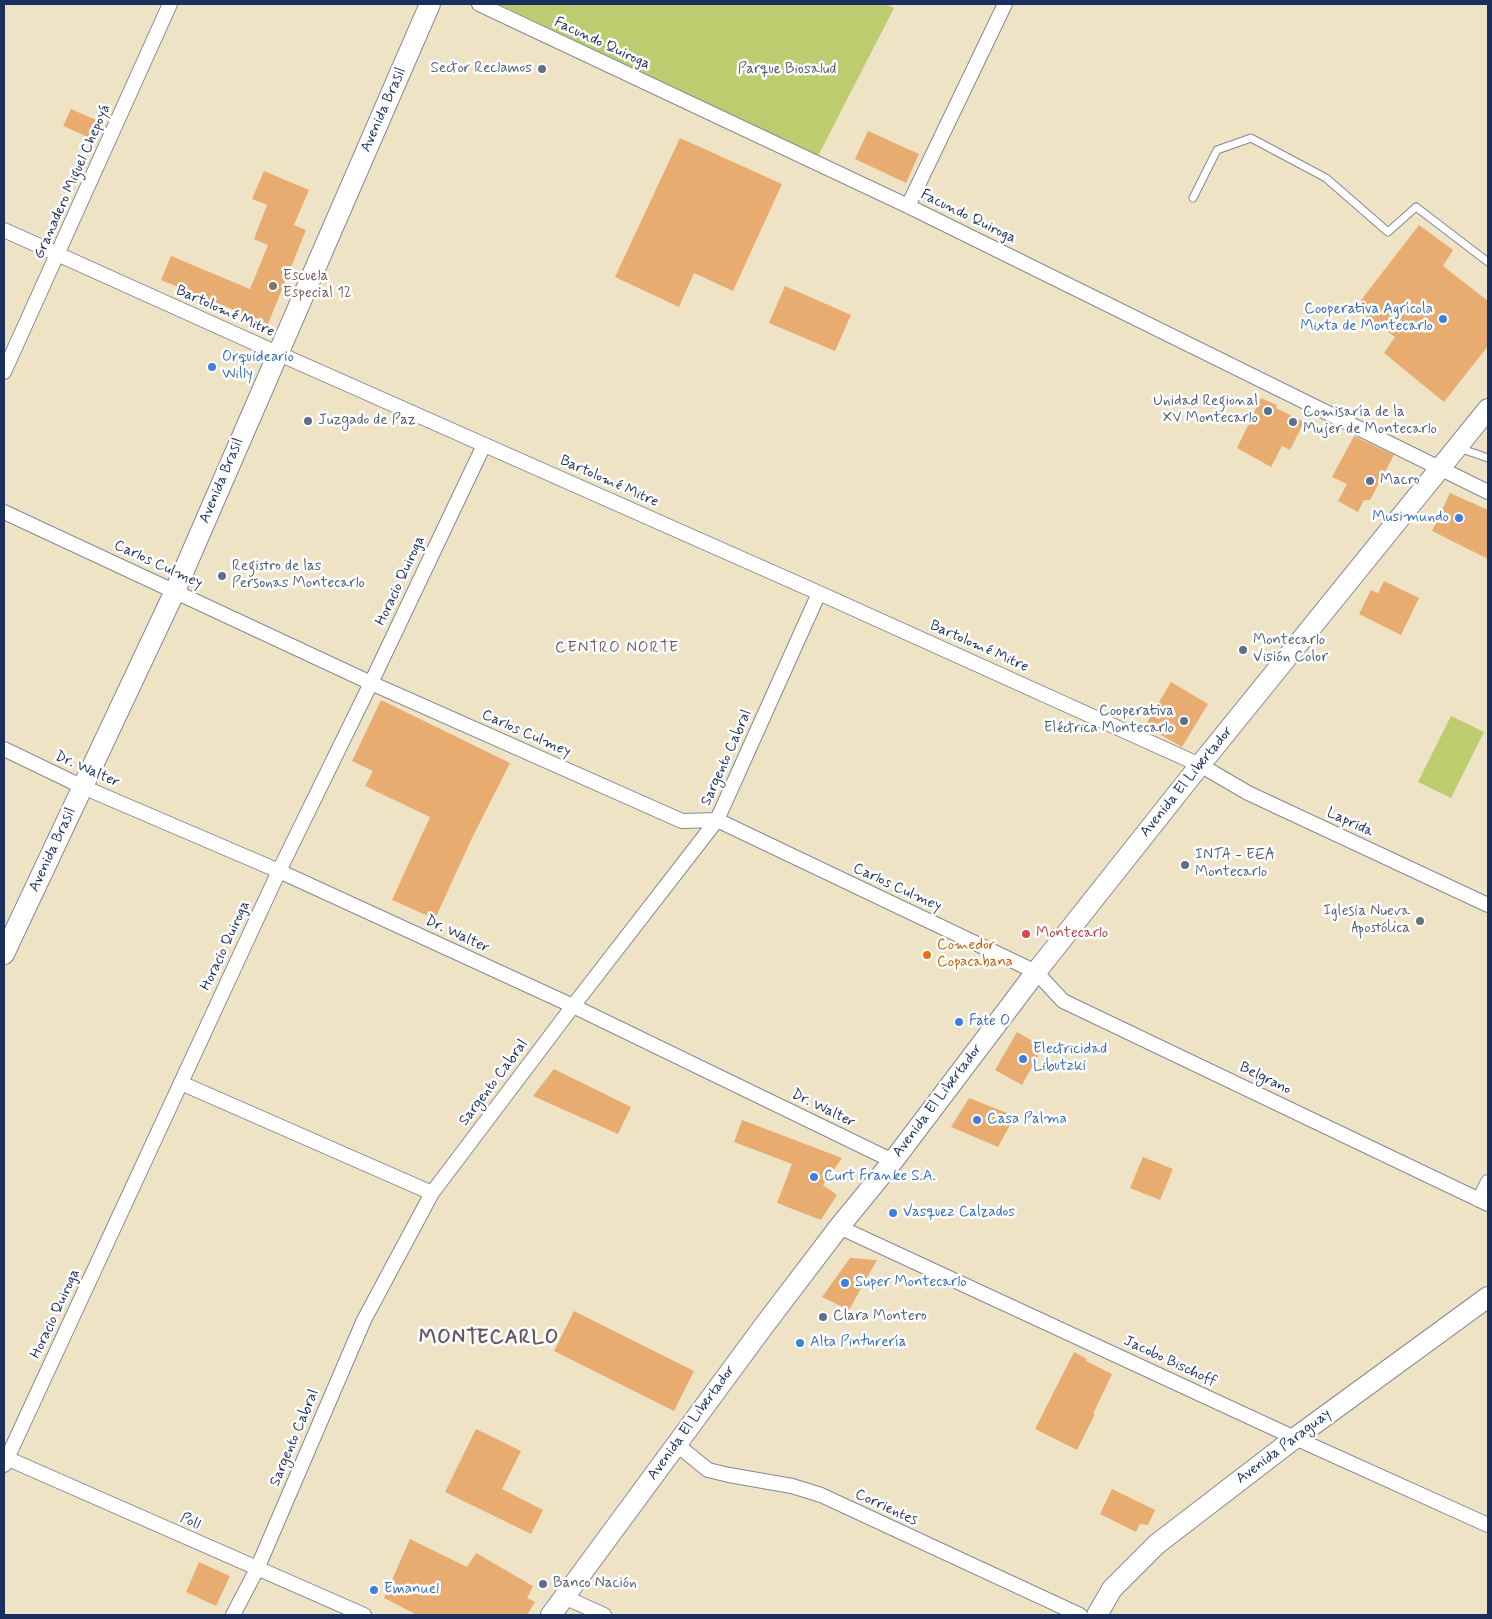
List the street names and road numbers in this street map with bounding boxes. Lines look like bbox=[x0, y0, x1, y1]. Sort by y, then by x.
street label: Facundo Quiroga bbox=[551, 14, 653, 74]
street label: Avenida Brasil bbox=[357, 65, 411, 155]
street label: Granadero Miguel Chepoyá bbox=[31, 102, 115, 262]
street label: Facundo Quiroga bbox=[917, 186, 1019, 248]
street label: Bartolomé Mitre bbox=[173, 282, 277, 342]
street label: Avenida Brasil bbox=[196, 436, 248, 526]
street label: Bartolomé Mitre bbox=[557, 452, 661, 512]
street label: Horacio Quiroga bbox=[372, 533, 430, 629]
street label: Carlos Culmey bbox=[111, 537, 205, 593]
street label: Bartolomé Mitre bbox=[927, 617, 1031, 677]
street label: Carlos Culmey bbox=[479, 706, 573, 762]
street label: Sargento Cabral bbox=[698, 707, 756, 809]
street label: Avenida El Libertador bbox=[1137, 723, 1237, 841]
street label: Dr. Walter bbox=[52, 748, 122, 792]
street label: Laprida bbox=[1324, 804, 1376, 842]
street label: Avenida Brasil bbox=[26, 805, 80, 895]
street label: Carlos Culmey bbox=[850, 860, 944, 916]
street label: Horacio Quiroga bbox=[197, 898, 255, 994]
street label: Dr. Walter bbox=[422, 912, 492, 958]
street label: Sargento Cabral bbox=[456, 1036, 532, 1130]
street label: Avenida El Libertador bbox=[889, 1041, 987, 1161]
street label: Belgrano bbox=[1236, 1059, 1294, 1099]
street label: Dr. Walter bbox=[788, 1086, 858, 1132]
street label: Horacio Quiroga bbox=[27, 1266, 85, 1362]
street label: Jacobo Bischoff bbox=[1121, 1333, 1219, 1391]
street label: Avenida El Libertador bbox=[644, 1362, 740, 1484]
street label: Sargento Cabral bbox=[266, 1387, 324, 1489]
street label: Avenida Paraguay bbox=[1233, 1405, 1335, 1489]
street label: Corrientes bbox=[852, 1486, 920, 1530]
street label: Poll bbox=[177, 1510, 203, 1534]

